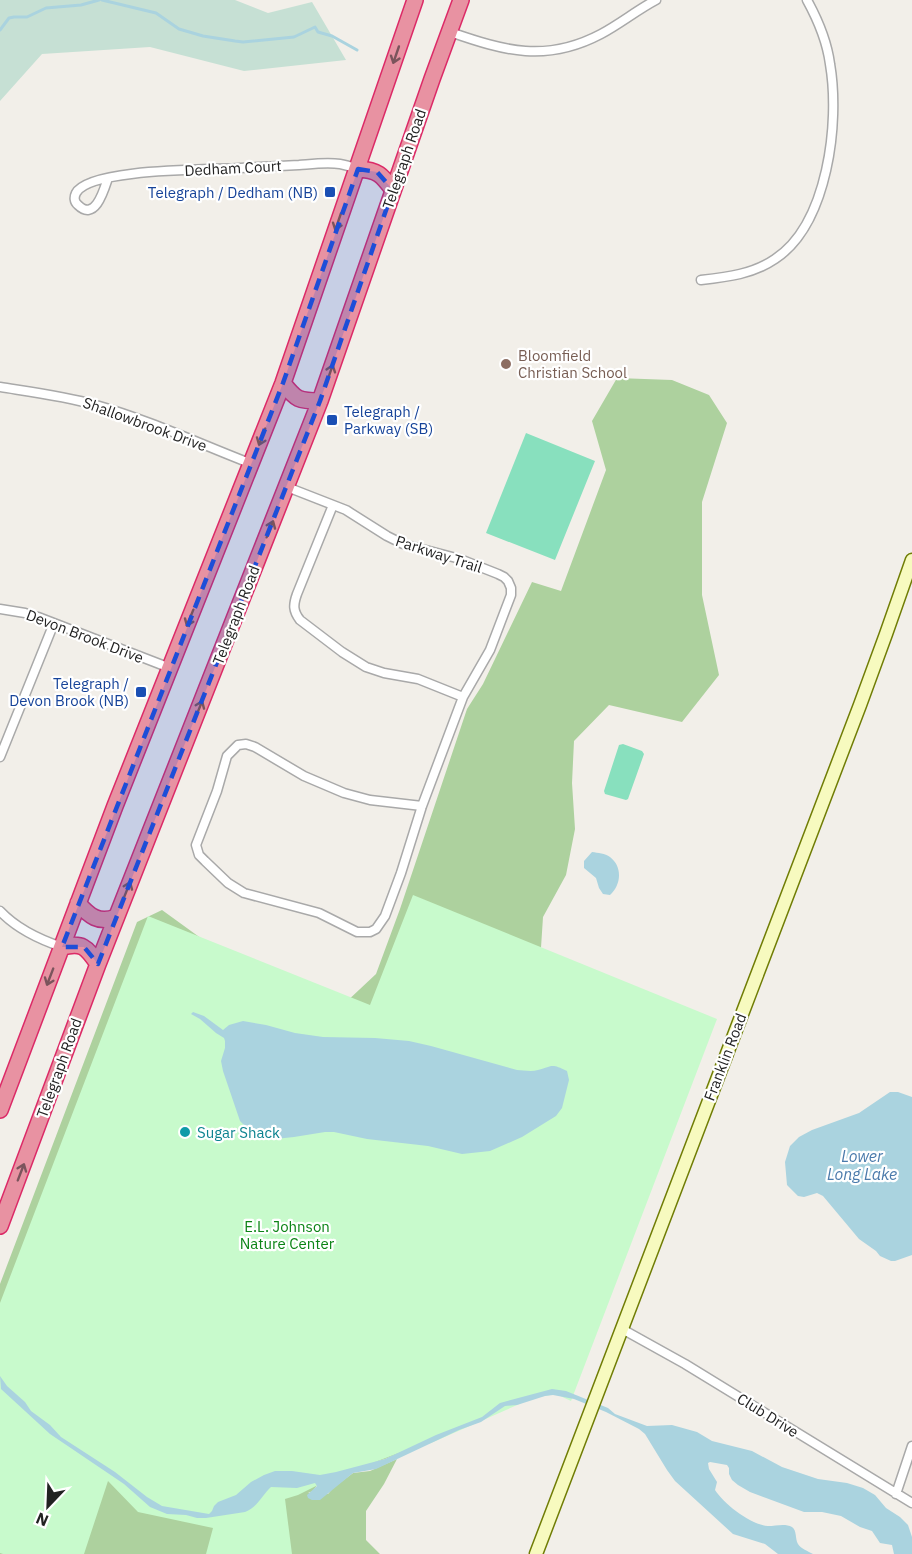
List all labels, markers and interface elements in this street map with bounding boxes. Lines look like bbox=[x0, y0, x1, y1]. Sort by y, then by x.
one-way arrow bbox=[390, 45, 401, 64]
street label: Telegraph Road bbox=[378, 106, 430, 212]
street label: Dedham Court bbox=[184, 156, 282, 180]
place label: Telegraph / Dedham (NB) bbox=[148, 183, 318, 202]
marker: Telegraph / Dedham (NB) bbox=[323, 185, 337, 199]
one-way arrow bbox=[332, 212, 343, 231]
place label: Bloomfield Christian School bbox=[518, 346, 627, 382]
marker: Bloomfield Christian School bbox=[499, 357, 513, 371]
one-way arrow bbox=[325, 364, 336, 383]
street label: Shallowbrook Drive bbox=[80, 393, 210, 455]
place label: Telegraph / Parkway (SB) bbox=[344, 402, 433, 438]
marker: Telegraph / Parkway (SB) bbox=[325, 413, 339, 427]
one-way arrow bbox=[256, 427, 267, 446]
one-way arrow bbox=[265, 520, 276, 538]
street label: Parkway Trail bbox=[393, 531, 485, 577]
street label: Telegraph Road bbox=[208, 563, 264, 667]
street label: Devon Brook Drive bbox=[24, 605, 146, 667]
one-way arrow bbox=[184, 609, 195, 627]
place label: Telegraph / Devon Brook (NB) bbox=[9, 674, 129, 710]
marker: Telegraph / Devon Brook (NB) bbox=[134, 685, 148, 699]
one-way arrow bbox=[194, 700, 205, 719]
one-way arrow bbox=[122, 881, 133, 900]
one-way arrow bbox=[44, 967, 55, 986]
street label: Franklin Road bbox=[700, 1010, 750, 1104]
street label: Telegraph Road bbox=[32, 1016, 86, 1120]
place label: Sugar Shack bbox=[197, 1123, 280, 1142]
marker: Sugar Shack bbox=[178, 1125, 192, 1139]
water label: Lower Long Lake bbox=[827, 1146, 897, 1184]
one-way arrow bbox=[16, 1163, 27, 1181]
park label: E.L. Johnson Nature Center bbox=[240, 1217, 335, 1253]
street label: Club Drive bbox=[734, 1389, 802, 1441]
north arrow bbox=[18, 1476, 78, 1536]
text: N bbox=[33, 1508, 51, 1531]

